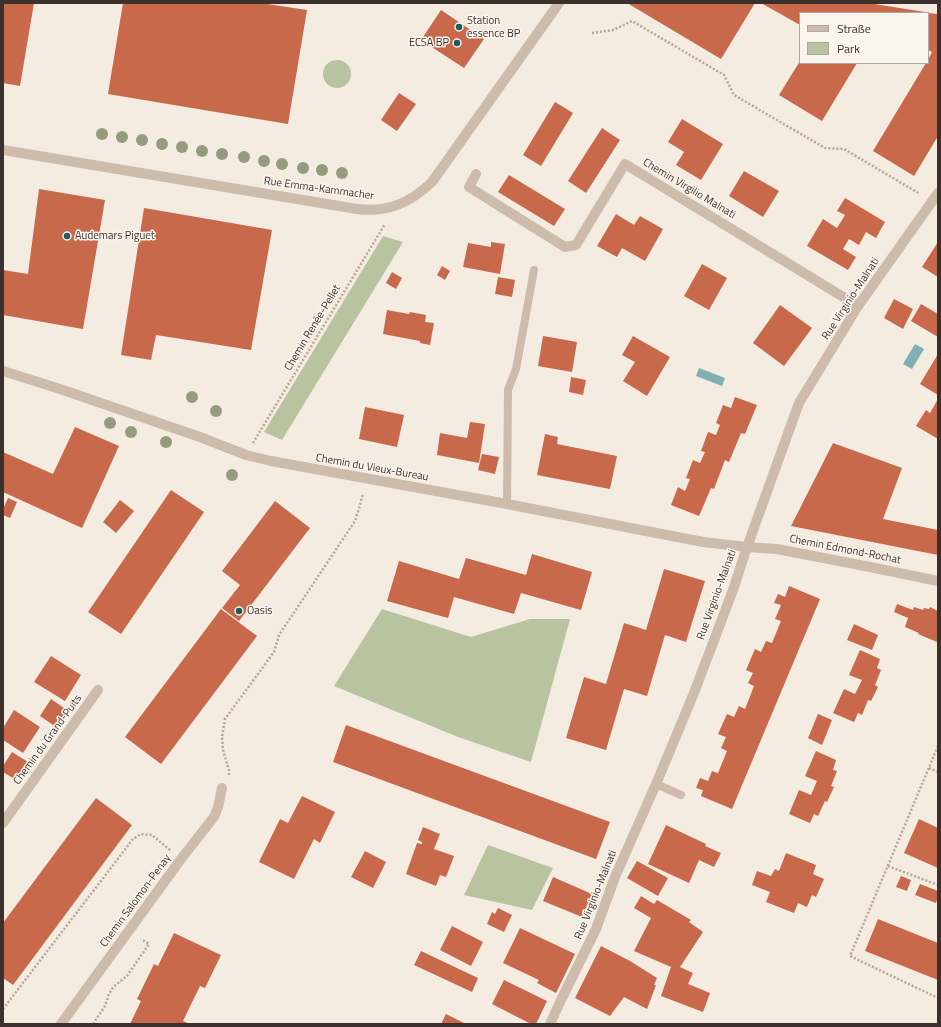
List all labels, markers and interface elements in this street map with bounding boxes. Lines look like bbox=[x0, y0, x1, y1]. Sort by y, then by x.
legend bbox=[799, 12, 929, 64]
place label: Station essence BP bbox=[467, 14, 520, 40]
text: Straße bbox=[837, 19, 871, 38]
marker: Station essence BP bbox=[454, 22, 464, 32]
place label: ECSA BP bbox=[409, 36, 449, 50]
marker: ECSA BP bbox=[452, 38, 462, 48]
text: Park bbox=[837, 39, 860, 58]
street label: Chemin Virgilio Malnati bbox=[640, 156, 738, 222]
street label: Rue Emma-Kammacher bbox=[263, 175, 375, 203]
place label: Audemars Piguet bbox=[75, 229, 155, 243]
marker: Audemars Piguet bbox=[62, 231, 72, 241]
street label: Rue Virginio-Malnati bbox=[820, 256, 882, 342]
street label: Chemin Renée-Pellet bbox=[282, 283, 344, 373]
street label: Chemin du Vieux-Bureau bbox=[315, 452, 429, 484]
street label: Chemin Edmond-Rochat bbox=[788, 533, 902, 567]
street label: Rue Virginio-Malnati bbox=[695, 548, 739, 642]
place label: Oasis bbox=[247, 604, 272, 618]
marker: Oasis bbox=[234, 606, 244, 616]
street label: Chemin du Grand-Puits bbox=[11, 692, 85, 788]
street label: Rue Virginio-Malnati bbox=[572, 848, 620, 942]
street label: Chemin Salomon-Penay bbox=[98, 852, 174, 950]

